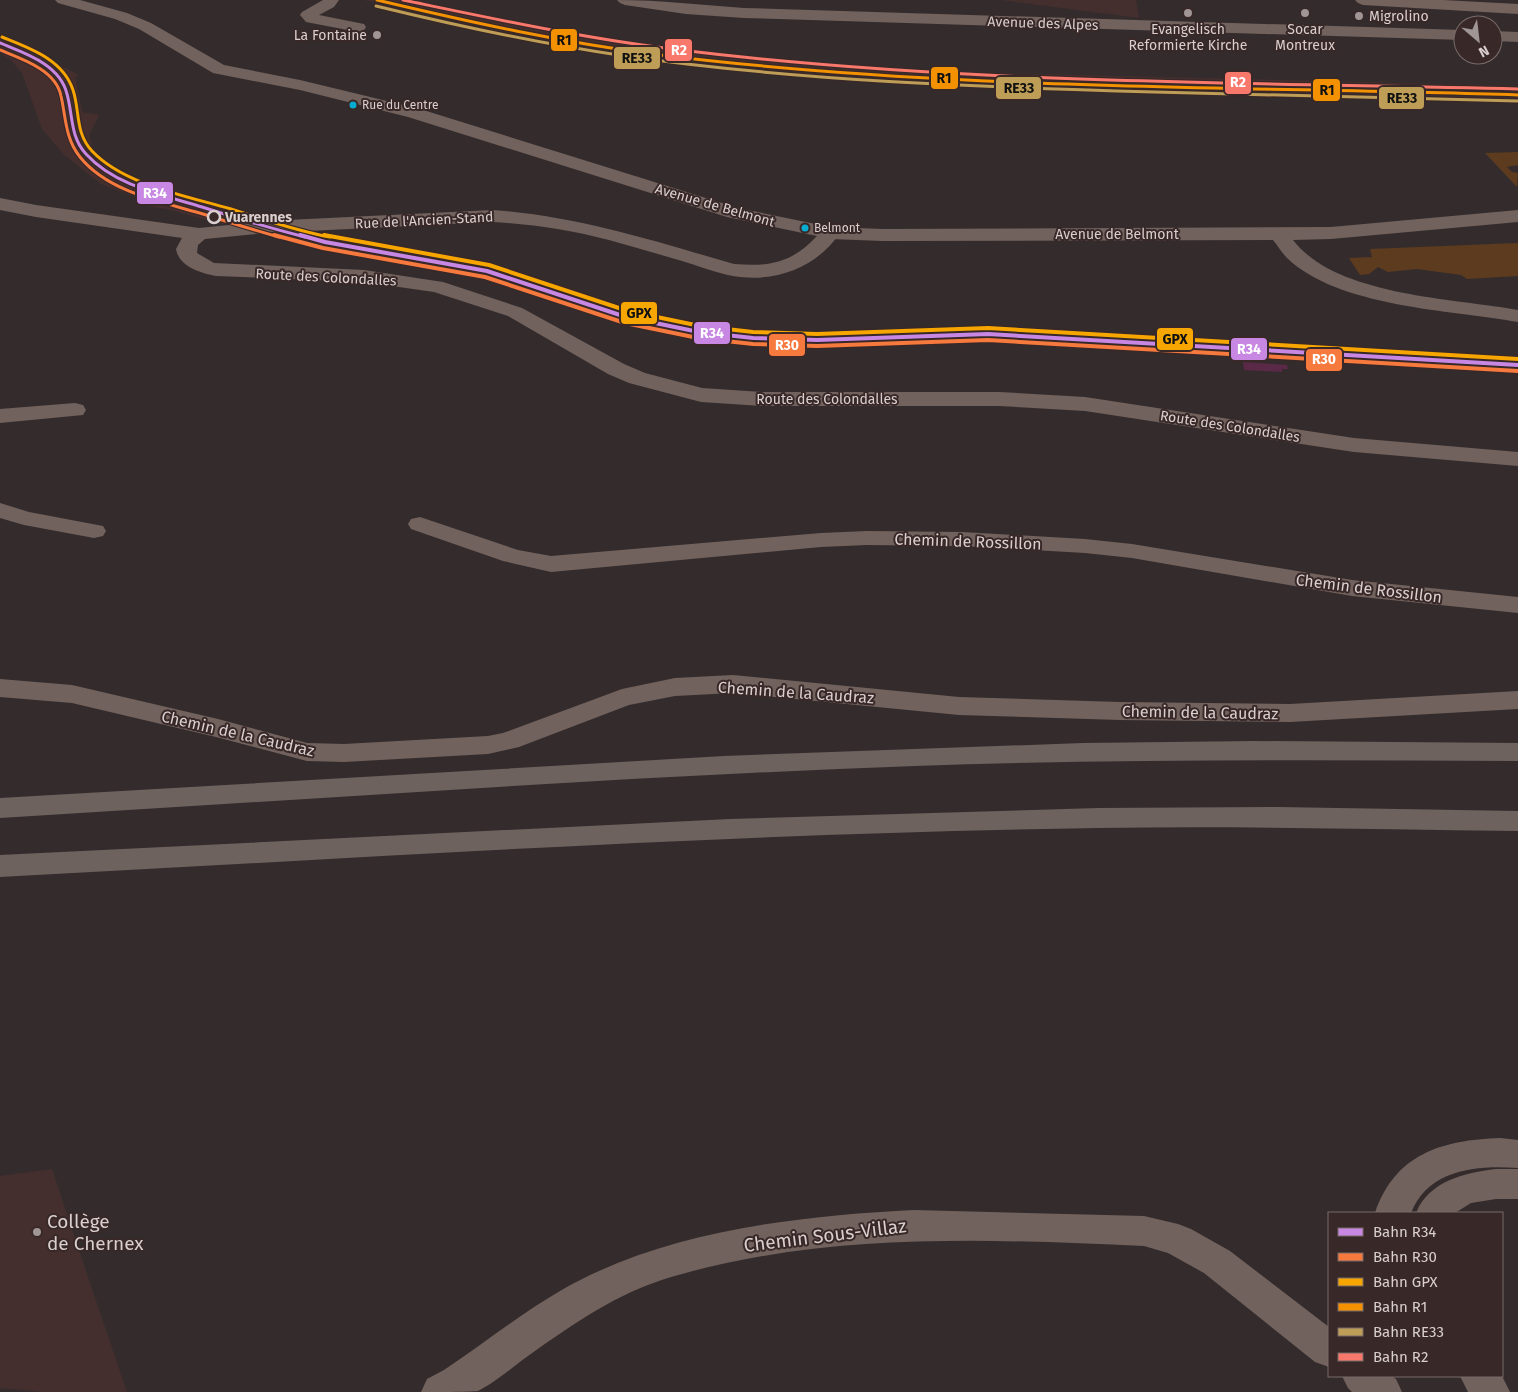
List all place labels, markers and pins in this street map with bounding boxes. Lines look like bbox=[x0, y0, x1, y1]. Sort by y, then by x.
marker: Evangelisch Reformierte Kirche bbox=[1182, 7, 1194, 19]
marker: Socar Montreux bbox=[1299, 7, 1311, 19]
place label: Migrolino bbox=[1369, 8, 1429, 25]
marker: Migrolino bbox=[1353, 10, 1365, 22]
place label: Evangelisch Reformierte Kirche bbox=[1129, 21, 1247, 54]
place label: Socar Montreux bbox=[1275, 21, 1335, 54]
place label: La Fontaine bbox=[294, 27, 367, 44]
marker: La Fontaine bbox=[371, 29, 383, 41]
place label: Rue du Centre bbox=[362, 98, 439, 112]
marker: Rue du Centre bbox=[348, 100, 358, 110]
place label: Vuarennes bbox=[224, 209, 292, 226]
marker: Vuarennes bbox=[207, 210, 221, 224]
place label: Belmont bbox=[814, 221, 861, 235]
marker: Belmont bbox=[800, 223, 810, 233]
place label: Collège de Chernex bbox=[47, 1210, 144, 1255]
marker: Collège de Chernex bbox=[31, 1226, 43, 1238]

